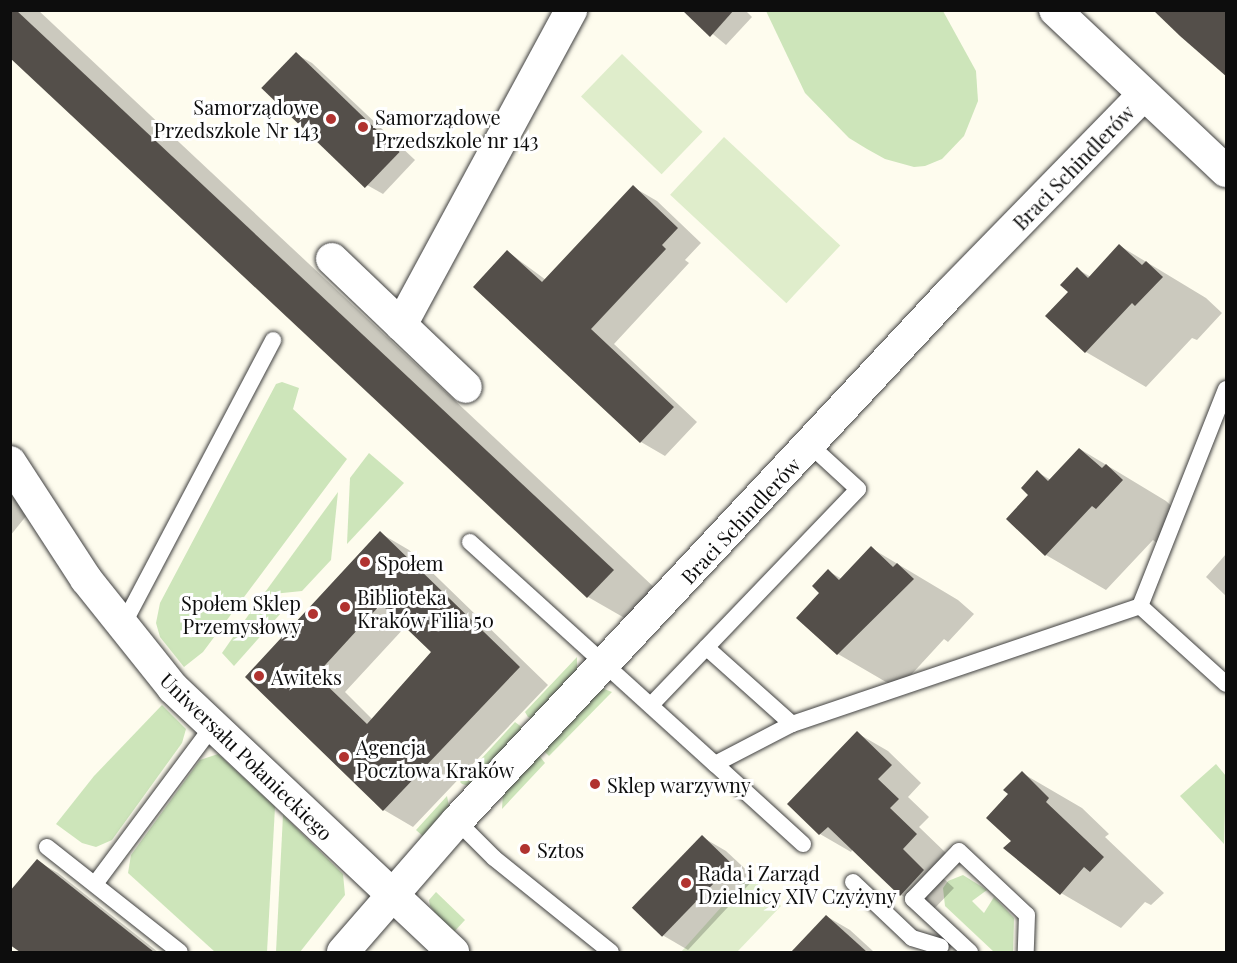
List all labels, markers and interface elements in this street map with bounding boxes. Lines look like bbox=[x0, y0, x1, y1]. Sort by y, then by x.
place label: Samorządowe Przedszkole Nr 143 bbox=[153, 95, 319, 142]
street label: Braci Schindlerów bbox=[1007, 100, 1139, 234]
place label: Samorządowe Przedszkole nr 143 bbox=[375, 104, 539, 151]
marker: Samorządowe Przedszkole Nr 143 bbox=[324, 112, 338, 126]
marker: Samorządowe Przedszkole nr 143 bbox=[356, 120, 370, 134]
street label: Braci Schindlerów bbox=[675, 452, 805, 588]
place label: Społem bbox=[377, 550, 444, 574]
marker: Społem bbox=[358, 555, 372, 569]
place label: Biblioteka Kraków Filia 50 bbox=[357, 584, 495, 631]
place label: Społem Sklep Przemysłowy bbox=[181, 590, 301, 637]
marker: Biblioteka Kraków Filia 50 bbox=[338, 600, 352, 614]
marker: Społem Sklep Przemysłowy bbox=[306, 607, 320, 621]
place label: Awiteks bbox=[271, 664, 342, 688]
street label: Uniwersału Połanieckiego bbox=[156, 667, 338, 845]
marker: Awiteks bbox=[252, 669, 266, 683]
place label: Agencja Pocztowa Kraków bbox=[356, 734, 514, 781]
marker: Agencja Pocztowa Kraków bbox=[337, 750, 351, 764]
place label: Sklep warzywny bbox=[607, 772, 751, 796]
marker: Sklep warzywny bbox=[588, 777, 602, 791]
place label: Sztos bbox=[537, 837, 584, 861]
marker: Sztos bbox=[518, 842, 532, 856]
place label: Rada i Zarząd Dzielnicy XIV Czyżyny bbox=[698, 860, 898, 907]
marker: Rada i Zarząd Dzielnicy XIV Czyżyny bbox=[679, 876, 693, 890]

